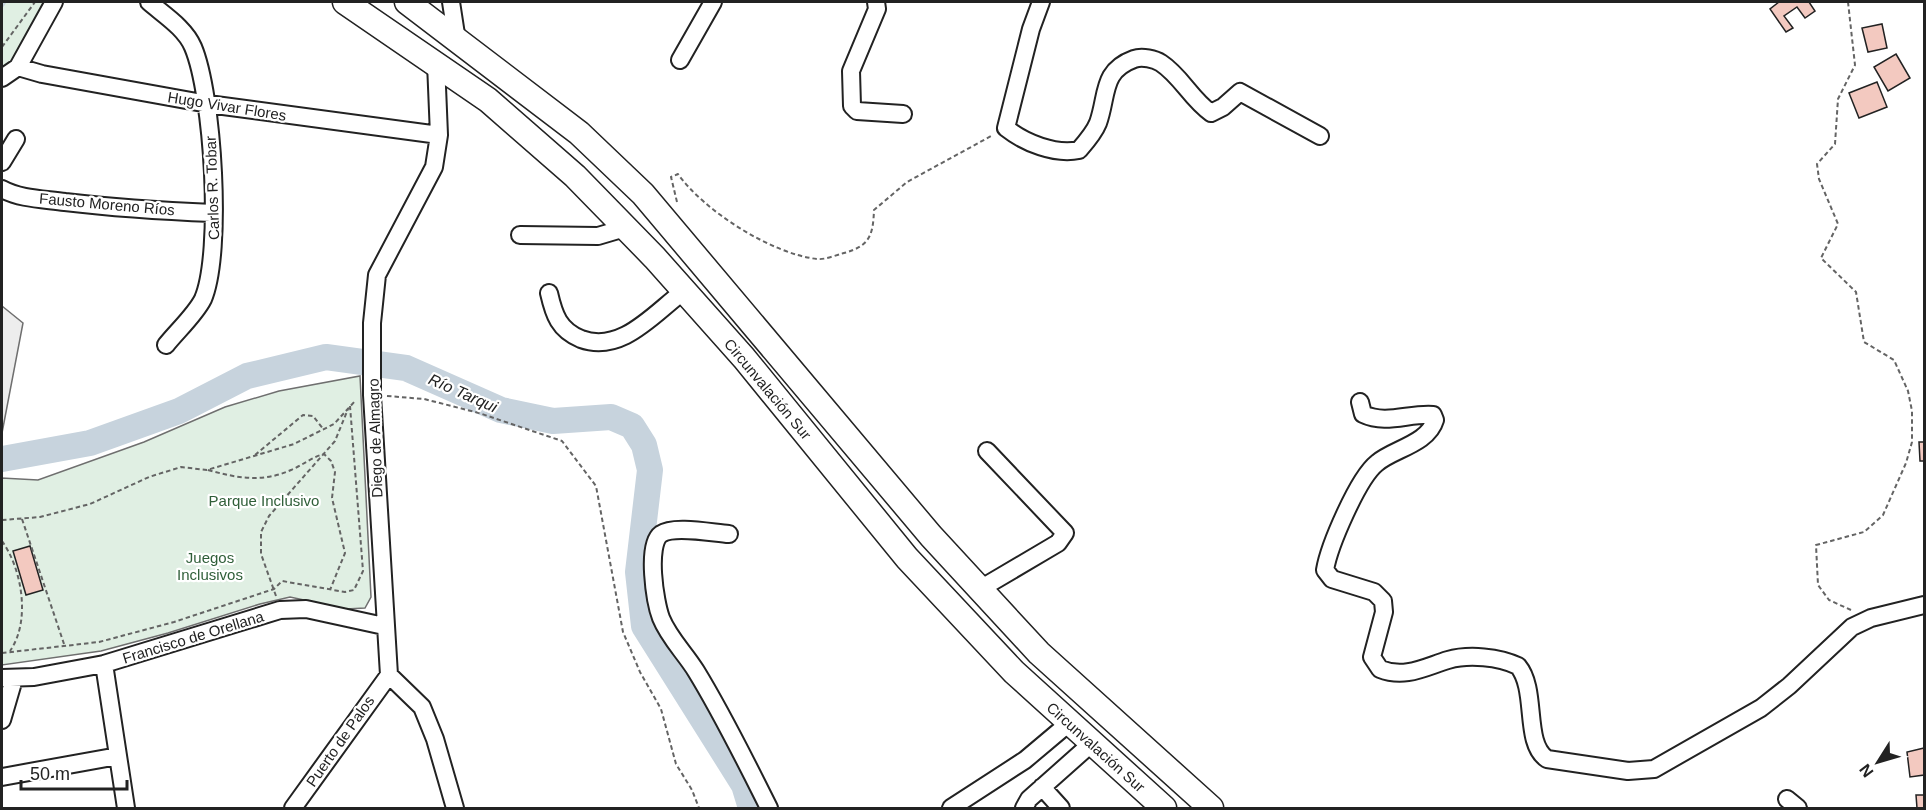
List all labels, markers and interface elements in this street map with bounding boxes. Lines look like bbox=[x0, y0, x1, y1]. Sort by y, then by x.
street label: Hugo Vivar Flores bbox=[167, 88, 287, 124]
street label: Carlos R. Tobar bbox=[202, 136, 222, 240]
street label: Fausto Moreno Ríos bbox=[39, 190, 175, 218]
street label: Circunvalación Sur bbox=[721, 335, 815, 443]
water label: Río Tarqui bbox=[426, 370, 500, 416]
street label: Diego de Almagro bbox=[364, 378, 386, 498]
park label: Parque Inclusivo bbox=[209, 492, 319, 509]
park label: Juegos Inclusivos bbox=[177, 549, 243, 583]
street label: Francisco de Orellana bbox=[120, 607, 266, 667]
street label: Puerto de Palos bbox=[302, 692, 378, 790]
street label: Circunvalación Sur bbox=[1044, 699, 1148, 795]
north arrow bbox=[1848, 732, 1908, 792]
scale bar bbox=[21, 753, 128, 791]
text: N bbox=[1856, 761, 1877, 780]
text: 50 m bbox=[30, 764, 70, 784]

